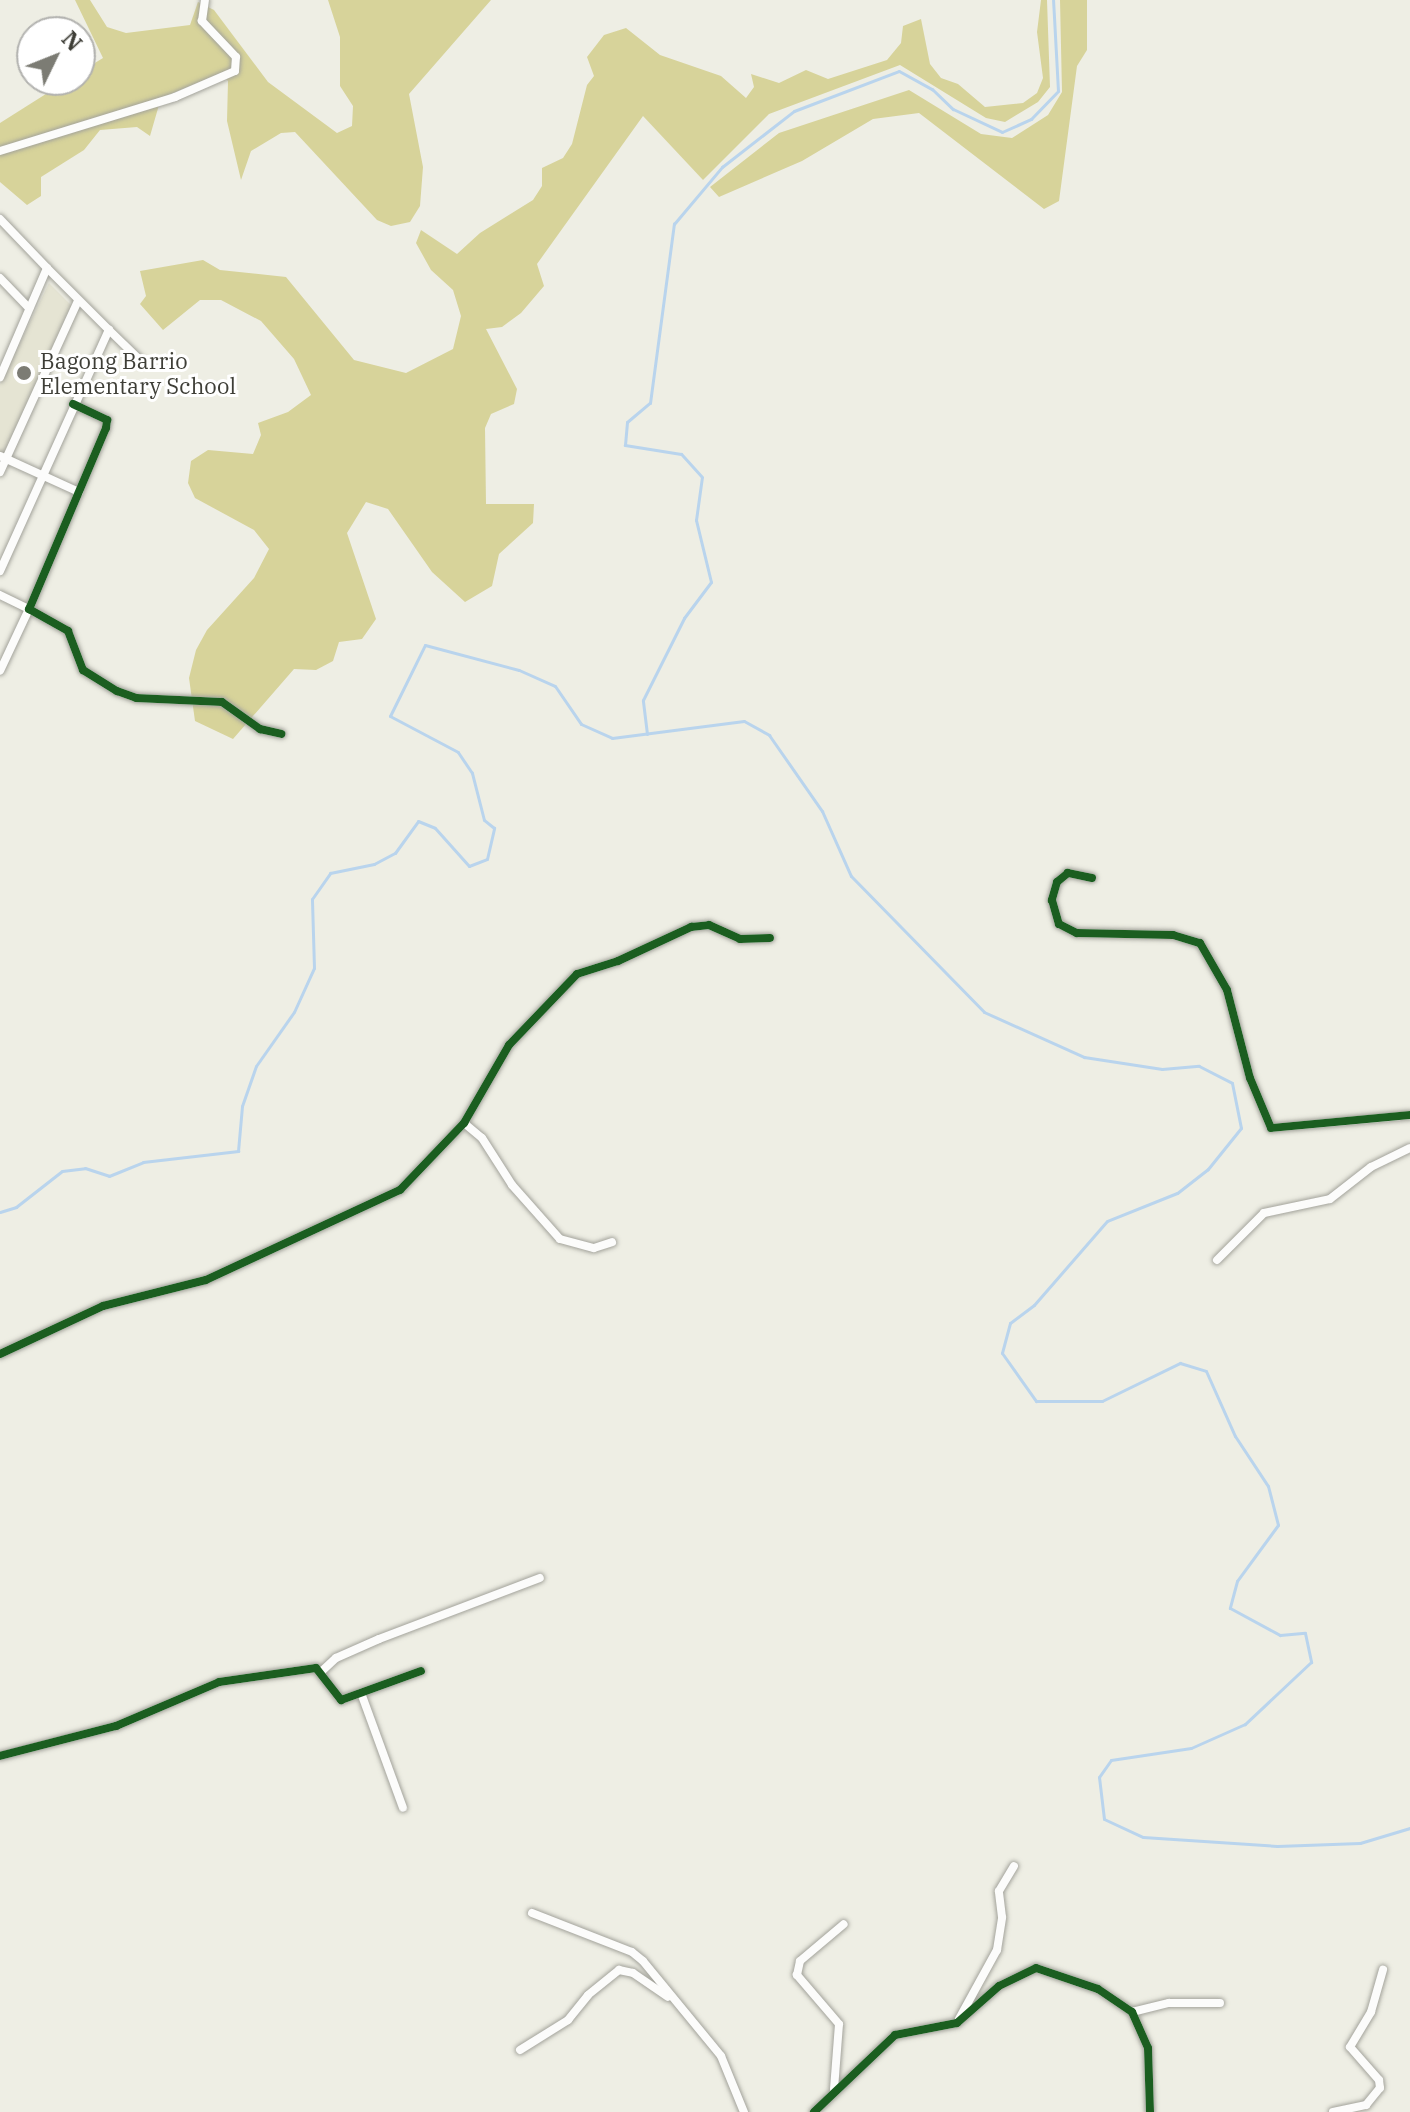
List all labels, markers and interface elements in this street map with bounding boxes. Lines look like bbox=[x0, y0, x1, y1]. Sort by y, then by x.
north arrow bbox=[16, 16, 96, 96]
text: N bbox=[56, 24, 89, 57]
place label: Bagong Barrio Elementary School bbox=[40, 347, 236, 398]
marker: Bagong Barrio Elementary School bbox=[15, 364, 33, 382]

